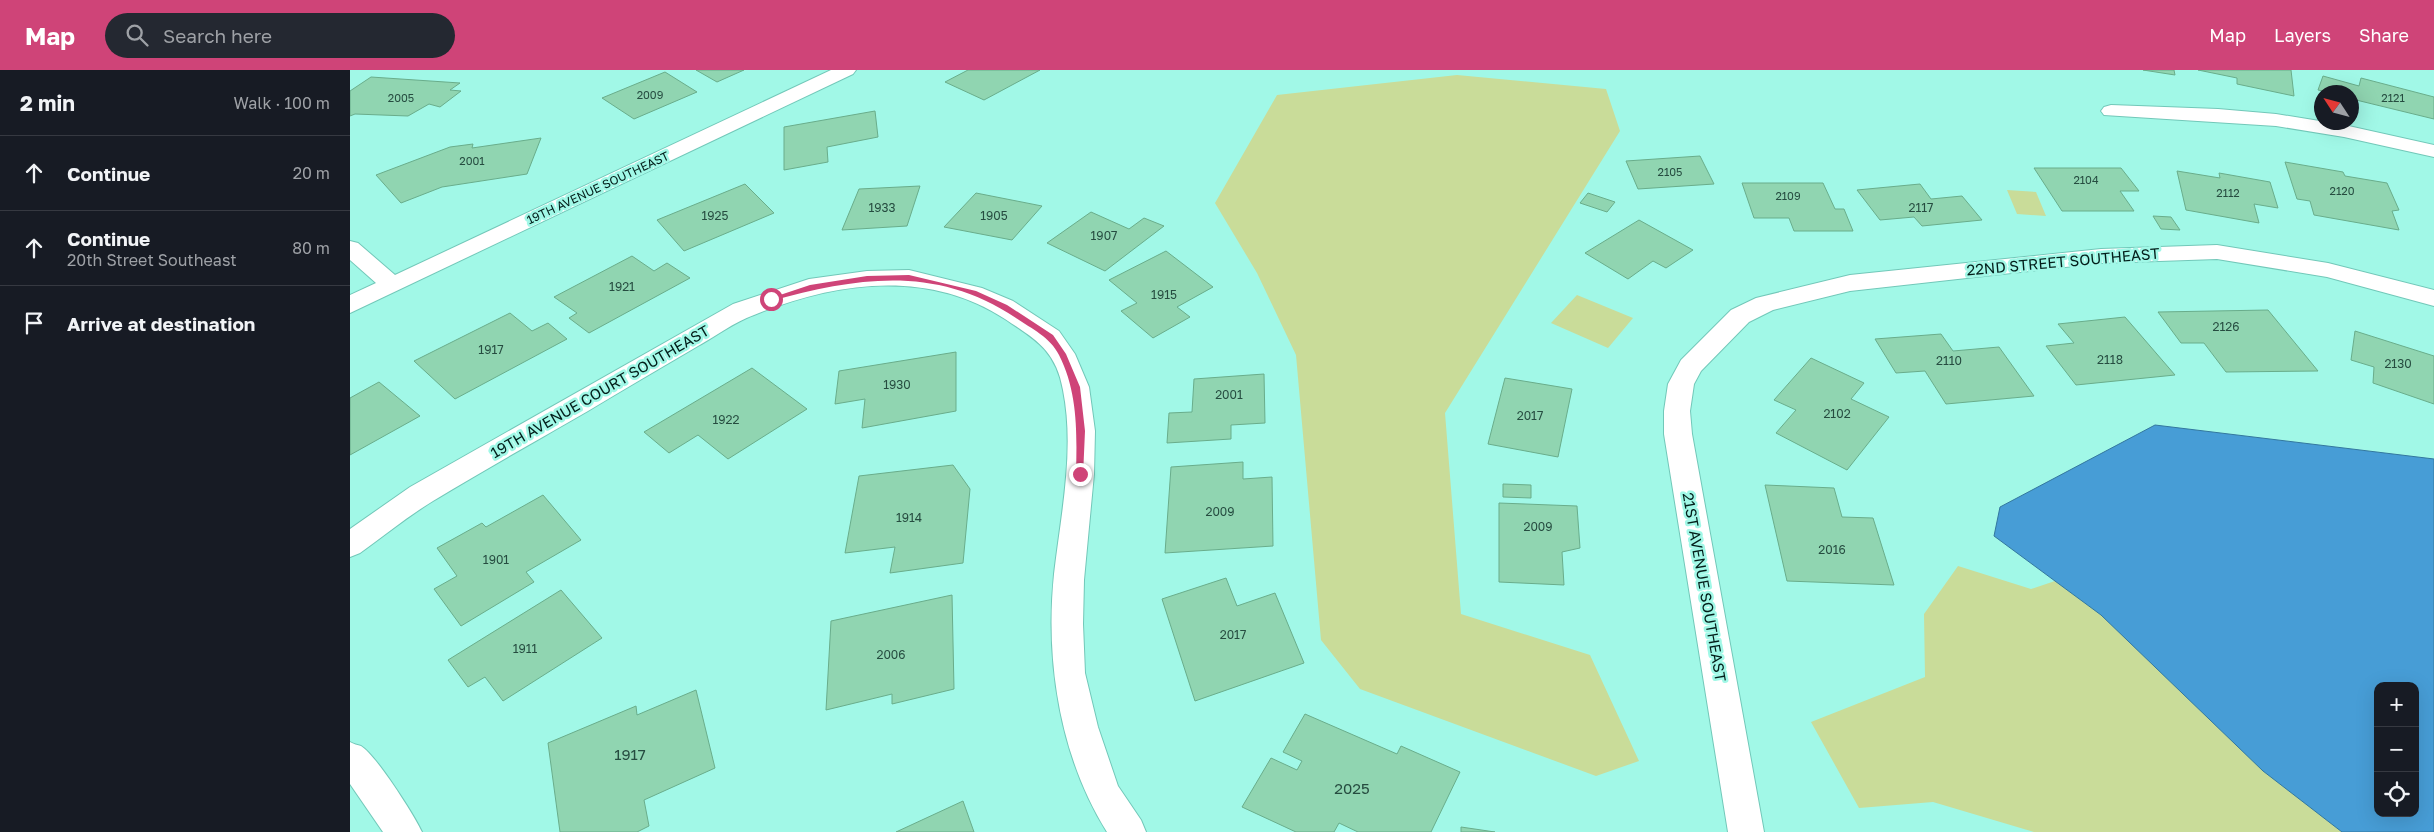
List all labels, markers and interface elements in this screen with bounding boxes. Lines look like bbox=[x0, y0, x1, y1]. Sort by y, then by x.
search box bbox=[105, 13, 455, 58]
text: Map bbox=[25, 21, 75, 50]
icon: search bbox=[123, 21, 151, 49]
text: Search here bbox=[163, 24, 272, 47]
text: Map bbox=[2209, 24, 2246, 46]
text: Layers bbox=[2274, 24, 2331, 46]
text: Share bbox=[2359, 24, 2409, 46]
north arrow bbox=[2314, 85, 2359, 130]
house number: 2009 bbox=[637, 88, 663, 101]
text: 2 min bbox=[20, 90, 75, 116]
house number: 2005 bbox=[388, 91, 414, 104]
house number: 2121 bbox=[2381, 91, 2405, 104]
text: Walk · 100 m bbox=[234, 93, 330, 113]
street label: 19TH AVENUE SOUTHEAST bbox=[524, 148, 672, 227]
house number: 2001 bbox=[459, 154, 485, 167]
icon: ahead bbox=[20, 159, 48, 187]
text: Continue bbox=[67, 162, 150, 185]
text: 20 m bbox=[293, 163, 330, 183]
house number: 2105 bbox=[1658, 165, 1682, 178]
house number: 2104 bbox=[2073, 173, 2099, 186]
house number: 2120 bbox=[2330, 184, 2355, 197]
house number: 2112 bbox=[2216, 186, 2240, 199]
house number: 2109 bbox=[1775, 189, 1801, 202]
house number: 1933 bbox=[868, 200, 896, 215]
house number: 2117 bbox=[1909, 200, 1933, 215]
house number: 1925 bbox=[701, 208, 729, 223]
house number: 1905 bbox=[980, 208, 1008, 223]
text: Continue bbox=[67, 227, 150, 250]
house number: 1907 bbox=[1091, 228, 1117, 243]
icon: ahead bbox=[20, 234, 48, 262]
text: 80 m bbox=[292, 238, 330, 258]
street label: 22ND STREET SOUTHEAST bbox=[1966, 244, 2160, 278]
text: 20th Street Southeast bbox=[67, 250, 237, 270]
house number: 1921 bbox=[609, 279, 635, 294]
house number: 1915 bbox=[1151, 287, 1177, 302]
route start bbox=[760, 288, 783, 311]
icon: arrive bbox=[20, 309, 48, 337]
text: Arrive at destination bbox=[67, 312, 255, 335]
house number: 2126 bbox=[2212, 319, 2240, 334]
street label: 19TH AVENUE COURT SOUTHEAST bbox=[487, 321, 712, 461]
house number: 1917 bbox=[478, 342, 504, 357]
house number: 2118 bbox=[2097, 352, 2123, 367]
house number: 2110 bbox=[1936, 353, 1962, 368]
house number: 2130 bbox=[2384, 356, 2412, 371]
house number: 1930 bbox=[883, 377, 911, 392]
house number: 2001 bbox=[1215, 387, 1243, 402]
house number: 2102 bbox=[1823, 406, 1851, 421]
house number: 2017 bbox=[1517, 408, 1543, 423]
house number: 1922 bbox=[712, 412, 740, 427]
route end bbox=[1069, 463, 1092, 486]
street label: 21ST AVENUE SOUTHEAST bbox=[1679, 491, 1730, 683]
house number: 2009 bbox=[1205, 504, 1235, 519]
house number: 1914 bbox=[896, 510, 922, 525]
house number: 2009 bbox=[1523, 519, 1553, 534]
house number: 2016 bbox=[1818, 542, 1846, 557]
house number: 1901 bbox=[483, 552, 509, 567]
house number: 2017 bbox=[1220, 627, 1246, 642]
house number: 1911 bbox=[513, 641, 538, 656]
house number: 2006 bbox=[876, 647, 906, 662]
map controls bbox=[2374, 682, 2419, 817]
button: + bbox=[2374, 682, 2419, 727]
button: − bbox=[2374, 727, 2419, 772]
house number: 1917 bbox=[614, 745, 646, 763]
button: locate bbox=[2374, 772, 2419, 817]
house number: 2025 bbox=[1334, 779, 1370, 797]

